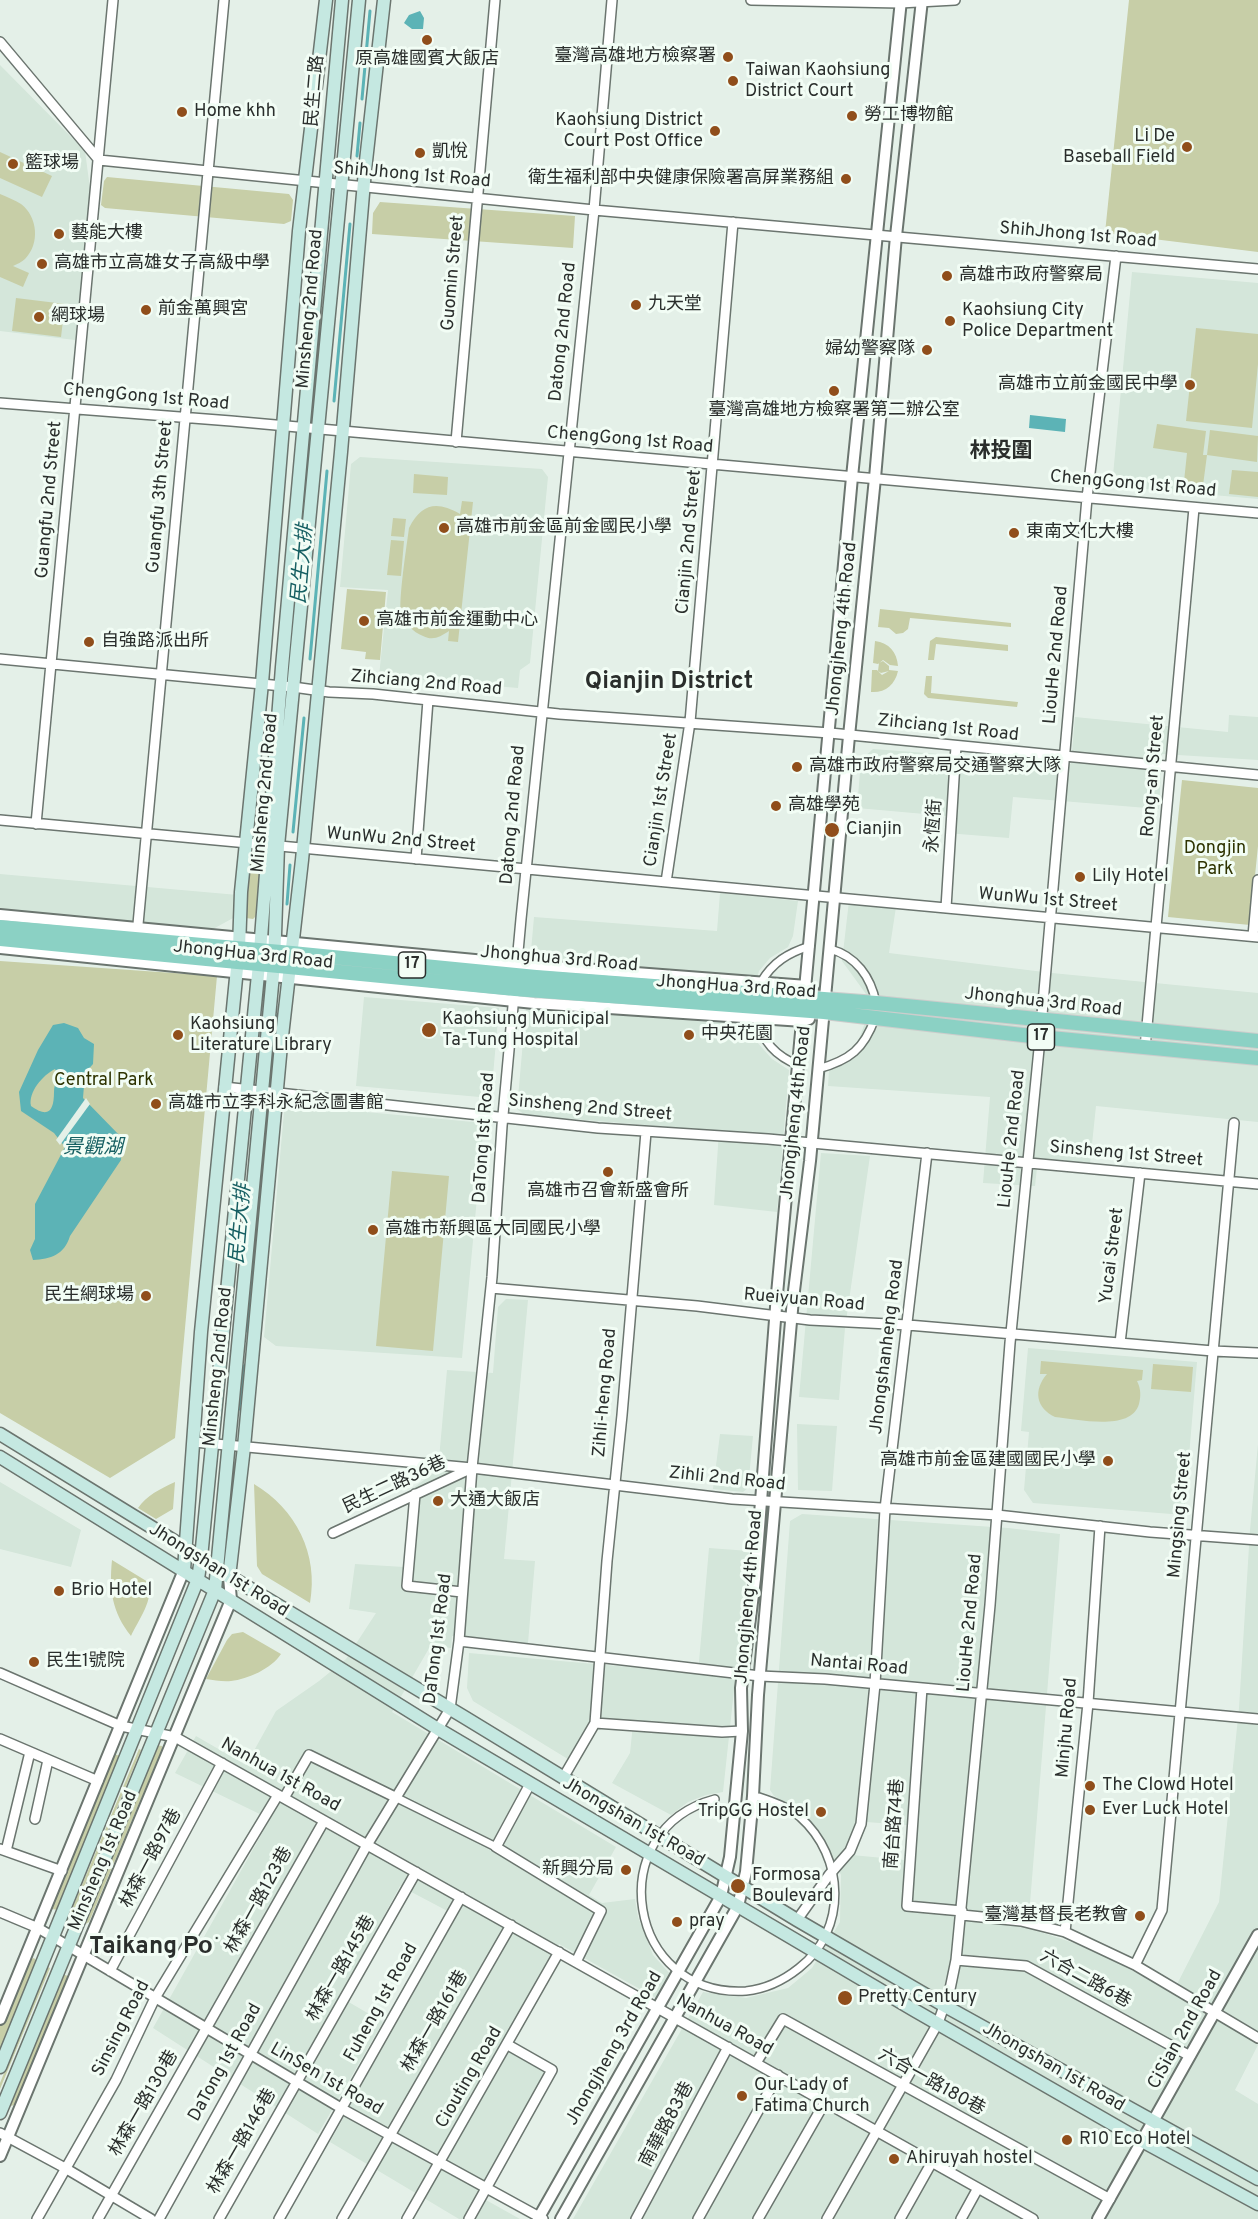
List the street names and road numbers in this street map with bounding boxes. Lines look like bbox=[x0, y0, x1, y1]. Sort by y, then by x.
street label: 民生二路 bbox=[302, 54, 330, 128]
street label: ShihJhong 1st Road bbox=[332, 158, 492, 194]
street label: Guomin Street bbox=[438, 214, 470, 332]
street label: ShihJhong 1st Road bbox=[998, 218, 1158, 254]
street label: Minsheng 2nd Road bbox=[293, 228, 329, 390]
street label: Datong 2nd Road bbox=[546, 261, 582, 403]
street label: ChengGong 1st Road bbox=[62, 380, 230, 416]
street label: Guangfu 2nd Street bbox=[32, 420, 68, 580]
street label: Guangfu 3th Street bbox=[144, 420, 178, 574]
street label: ChengGong 1st Road bbox=[546, 423, 714, 459]
street label: ChengGong 1st Road bbox=[1049, 467, 1217, 503]
street label: Cianjin 2nd Street bbox=[673, 469, 707, 615]
street label: Jhongjheng 4th Road bbox=[823, 541, 863, 717]
street label: LiouHe 2nd Road bbox=[1040, 585, 1074, 725]
street label: Zihciang 2nd Road bbox=[349, 667, 503, 701]
street label: Zihciang 1st Road bbox=[876, 711, 1020, 747]
street label: Minsheng 2nd Road bbox=[248, 712, 284, 874]
street label: Rong-an Street bbox=[1138, 714, 1170, 838]
street label: Cianjin 1st Street bbox=[641, 731, 683, 869]
street label: Datong 2nd Road bbox=[497, 744, 531, 886]
street label: 永恆街 bbox=[922, 798, 948, 854]
street label: WunWu 2nd Street bbox=[325, 824, 477, 858]
street label: WunWu 1st Street bbox=[977, 884, 1119, 918]
street label: JhongHua 3rd Road bbox=[172, 937, 334, 975]
street label: Jhonghua 3rd Road bbox=[479, 942, 639, 978]
road number: 17 bbox=[398, 952, 426, 978]
street label: JhongHua 3rd Road bbox=[655, 972, 817, 1004]
street label: Jhonghua 3rd Road bbox=[963, 984, 1123, 1022]
road number: 17 bbox=[1028, 1024, 1054, 1050]
street label: Jhongjheng 4th Road bbox=[777, 1025, 817, 1201]
street label: LiouHe 2nd Road bbox=[995, 1069, 1031, 1209]
street label: DaTong 1st Road bbox=[470, 1072, 500, 1204]
street label: Sinsheng 2nd Street bbox=[507, 1091, 673, 1127]
street label: Sinsheng 1st Street bbox=[1048, 1138, 1204, 1172]
street label: Yucai Street bbox=[1096, 1207, 1130, 1305]
street label: Jhongshanheng Road bbox=[867, 1258, 909, 1436]
street label: Rueiyuan Road bbox=[743, 1285, 865, 1317]
street label: Minsheng 2nd Road bbox=[200, 1286, 238, 1448]
street label: Zihli-heng Road bbox=[590, 1328, 622, 1458]
street label: Mingsing Street bbox=[1165, 1451, 1197, 1579]
street label: 民生二路36巷 bbox=[340, 1453, 450, 1519]
street label: Zihli 2nd Road bbox=[668, 1463, 786, 1497]
street label: Jhongjheng 4th Road bbox=[732, 1509, 768, 1685]
street label: Jhongshan 1st Road bbox=[144, 1519, 292, 1623]
street label: LiouHe 2nd Road bbox=[954, 1553, 988, 1693]
street label: DaTong 1st Road bbox=[420, 1572, 458, 1706]
street label: Nantai Road bbox=[809, 1651, 909, 1681]
street label: Minjhu Road bbox=[1053, 1677, 1083, 1779]
street label: Nanhua 1st Road bbox=[216, 1734, 344, 1818]
street label: Jhongshan 1st Road bbox=[558, 1773, 708, 1873]
street label: 南台路74巷 bbox=[882, 1778, 910, 1870]
street label: Minsheng 1st Road bbox=[65, 1788, 143, 1934]
street label: 林森一路97巷 bbox=[117, 1806, 187, 1912]
street label: 林森一路123巷 bbox=[222, 1844, 298, 1958]
street label: 林森一路145巷 bbox=[303, 1912, 381, 2026]
street label: Fuheng 1st Road bbox=[341, 1940, 423, 2066]
street label: 六合二路6巷 bbox=[1036, 1946, 1134, 2014]
street label: 林森一路161巷 bbox=[398, 1967, 474, 2077]
street label: CiSian 2nd Road bbox=[1144, 1967, 1228, 2093]
street label: Jhongjheng 3rd Road bbox=[562, 1968, 668, 2130]
street label: Sinsing Road bbox=[89, 1977, 155, 2081]
street label: Nanhua Road bbox=[672, 1990, 776, 2062]
street label: DaTong 1st Road bbox=[185, 2000, 267, 2126]
street label: Jhongshan 1st Road bbox=[978, 2018, 1128, 2118]
street label: Ciouting Road bbox=[432, 2023, 508, 2133]
street label: LinSen 1st Road bbox=[266, 2039, 386, 2121]
street label: 六合一路180巷 bbox=[874, 2045, 988, 2121]
street label: 林森一路130巷 bbox=[106, 2047, 184, 2161]
street label: 南華路83巷 bbox=[636, 2079, 700, 2171]
street label: 林森一路146巷 bbox=[204, 2085, 282, 2199]

